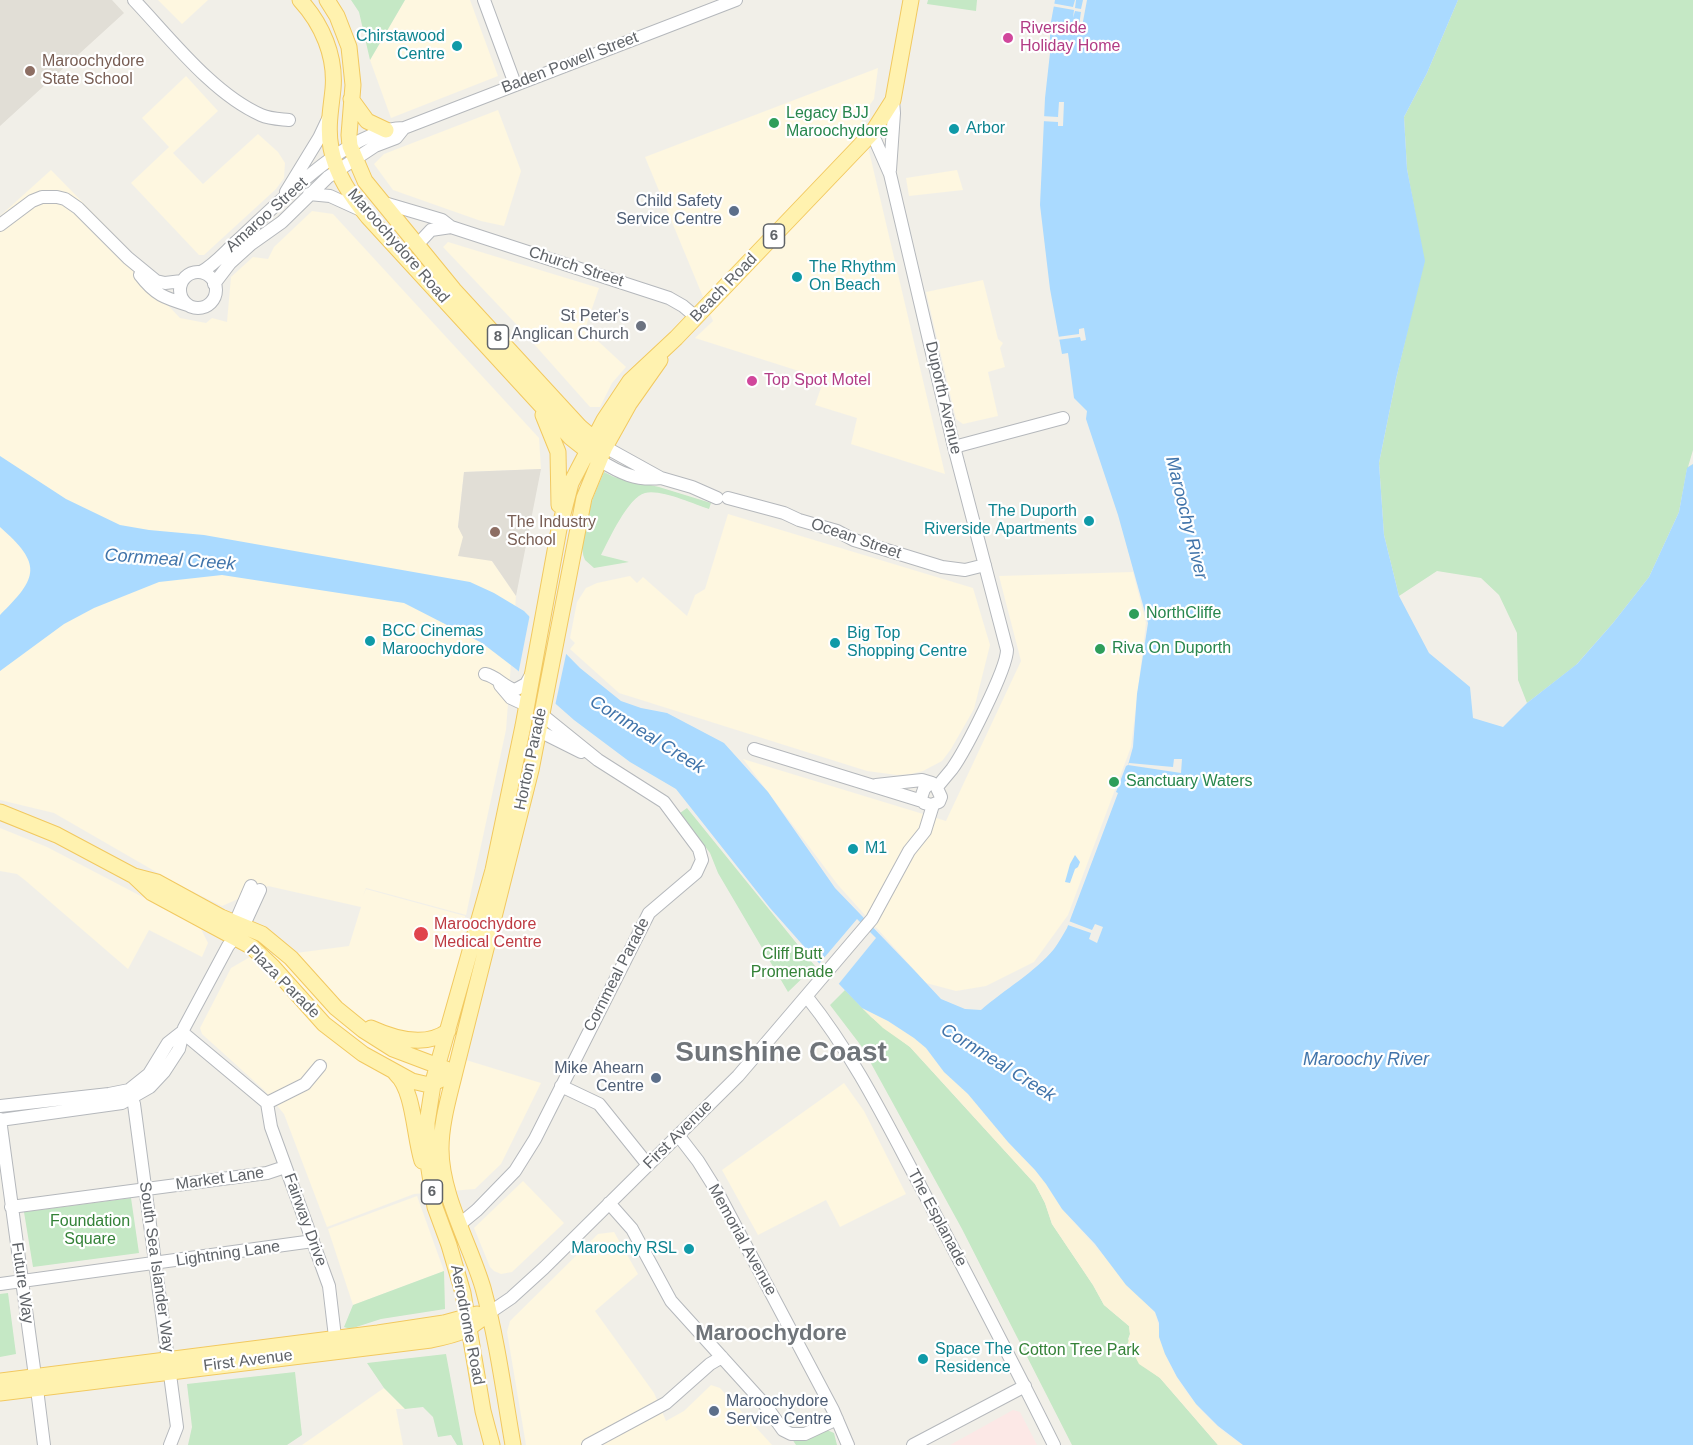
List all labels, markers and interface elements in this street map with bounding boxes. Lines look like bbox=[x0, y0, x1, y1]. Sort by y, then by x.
place label: Riverside Holiday Home bbox=[1020, 19, 1120, 57]
place label: Chirstawood Centre bbox=[356, 27, 445, 65]
street label: Baden Powell Street bbox=[499, 28, 641, 98]
marker: Riverside Holiday Home bbox=[1001, 31, 1015, 45]
marker: Chirstawood Centre bbox=[450, 39, 464, 53]
place label: Maroochydore State School bbox=[42, 52, 144, 90]
marker: Maroochydore State School bbox=[23, 64, 37, 78]
place label: Legacy BJJ Maroochydore bbox=[786, 104, 888, 142]
marker: Legacy BJJ Maroochydore bbox=[767, 116, 781, 130]
place label: Arbor bbox=[966, 119, 1005, 139]
marker: Arbor bbox=[947, 122, 961, 136]
street label: Amaroo Street bbox=[222, 173, 312, 257]
street label: Maroochydore Road bbox=[343, 185, 453, 307]
place label: Child Safety Service Centre bbox=[616, 192, 722, 230]
marker: Child Safety Service Centre bbox=[727, 204, 741, 218]
road number: 6 bbox=[764, 224, 784, 248]
street label: Church Street bbox=[526, 243, 626, 291]
street label: Beach Road bbox=[687, 250, 761, 326]
place label: The Rhythm On Beach bbox=[809, 258, 896, 296]
marker: The Rhythm On Beach bbox=[790, 270, 804, 284]
place label: St Peter's Anglican Church bbox=[512, 307, 629, 345]
marker: St Peter's Anglican Church bbox=[634, 319, 648, 333]
road number: 8 bbox=[488, 325, 508, 349]
street label: Duporth Avenue bbox=[921, 340, 965, 456]
place label: Top Spot Motel bbox=[764, 371, 871, 391]
marker: Top Spot Motel bbox=[745, 374, 759, 388]
water label: Maroochy River bbox=[1160, 454, 1212, 582]
place label: The Duporth Riverside Apartments bbox=[924, 502, 1077, 540]
place label: The Industry School bbox=[507, 513, 596, 551]
marker: The Duporth Riverside Apartments bbox=[1082, 514, 1096, 528]
street label: Ocean Street bbox=[808, 515, 904, 563]
marker: The Industry School bbox=[488, 525, 502, 539]
water label: Cornmeal Creek bbox=[104, 545, 236, 575]
place label: NorthCliffe bbox=[1146, 604, 1221, 624]
marker: NorthCliffe bbox=[1127, 607, 1141, 621]
place label: BCC Cinemas Maroochydore bbox=[382, 622, 484, 660]
place label: Big Top Shopping Centre bbox=[847, 624, 967, 662]
marker: BCC Cinemas Maroochydore bbox=[363, 634, 377, 648]
marker: Big Top Shopping Centre bbox=[828, 636, 842, 650]
place label: Riva On Duporth bbox=[1112, 639, 1231, 659]
marker: Riva On Duporth bbox=[1093, 642, 1107, 656]
water label: Cornmeal Creek bbox=[586, 691, 708, 779]
street label: Horton Parade bbox=[511, 706, 551, 812]
place label: Sanctuary Waters bbox=[1126, 772, 1253, 792]
marker: Sanctuary Waters bbox=[1107, 775, 1121, 789]
place label: M1 bbox=[865, 839, 887, 859]
marker: M1 bbox=[846, 842, 860, 856]
place label: Maroochydore Medical Centre bbox=[434, 915, 542, 953]
street label: Cornmeal Parade bbox=[580, 915, 654, 1035]
marker: Maroochydore Medical Centre bbox=[412, 925, 430, 943]
street label: Plaza Parade bbox=[242, 941, 324, 1023]
park label: Cliff Butt Promenade bbox=[751, 945, 833, 983]
water label: Cornmeal Creek bbox=[937, 1019, 1059, 1107]
district label: Sunshine Coast bbox=[675, 1036, 887, 1070]
water label: Maroochy River bbox=[1303, 1049, 1429, 1071]
place label: Mike Ahearn Centre bbox=[554, 1059, 644, 1097]
marker: Mike Ahearn Centre bbox=[649, 1071, 663, 1085]
street label: First Avenue bbox=[640, 1097, 716, 1173]
street label: Market Lane bbox=[175, 1163, 265, 1195]
street label: The Esplanade bbox=[903, 1166, 971, 1270]
street label: Fairway Drive bbox=[279, 1171, 331, 1269]
road number: 6 bbox=[422, 1180, 442, 1204]
street label: South Sea Islander Way bbox=[135, 1181, 177, 1353]
street label: Memorial Avenue bbox=[703, 1181, 781, 1299]
park label: Foundation Square bbox=[50, 1212, 130, 1250]
street label: Lightning Lane bbox=[175, 1237, 281, 1271]
place label: Maroochy RSL bbox=[571, 1239, 677, 1259]
street label: Future Way bbox=[7, 1241, 37, 1325]
marker: Maroochy RSL bbox=[682, 1242, 696, 1256]
street label: Aerodrome Road bbox=[446, 1263, 488, 1387]
district label: Maroochydore bbox=[695, 1321, 847, 1347]
place label: Space The Residence bbox=[935, 1340, 1012, 1378]
park label: Cotton Tree Park bbox=[1018, 1341, 1140, 1361]
street label: First Avenue bbox=[202, 1346, 294, 1376]
marker: Space The Residence bbox=[916, 1352, 930, 1366]
place label: Maroochydore Service Centre bbox=[726, 1392, 832, 1430]
marker: Maroochydore Service Centre bbox=[707, 1404, 721, 1418]

